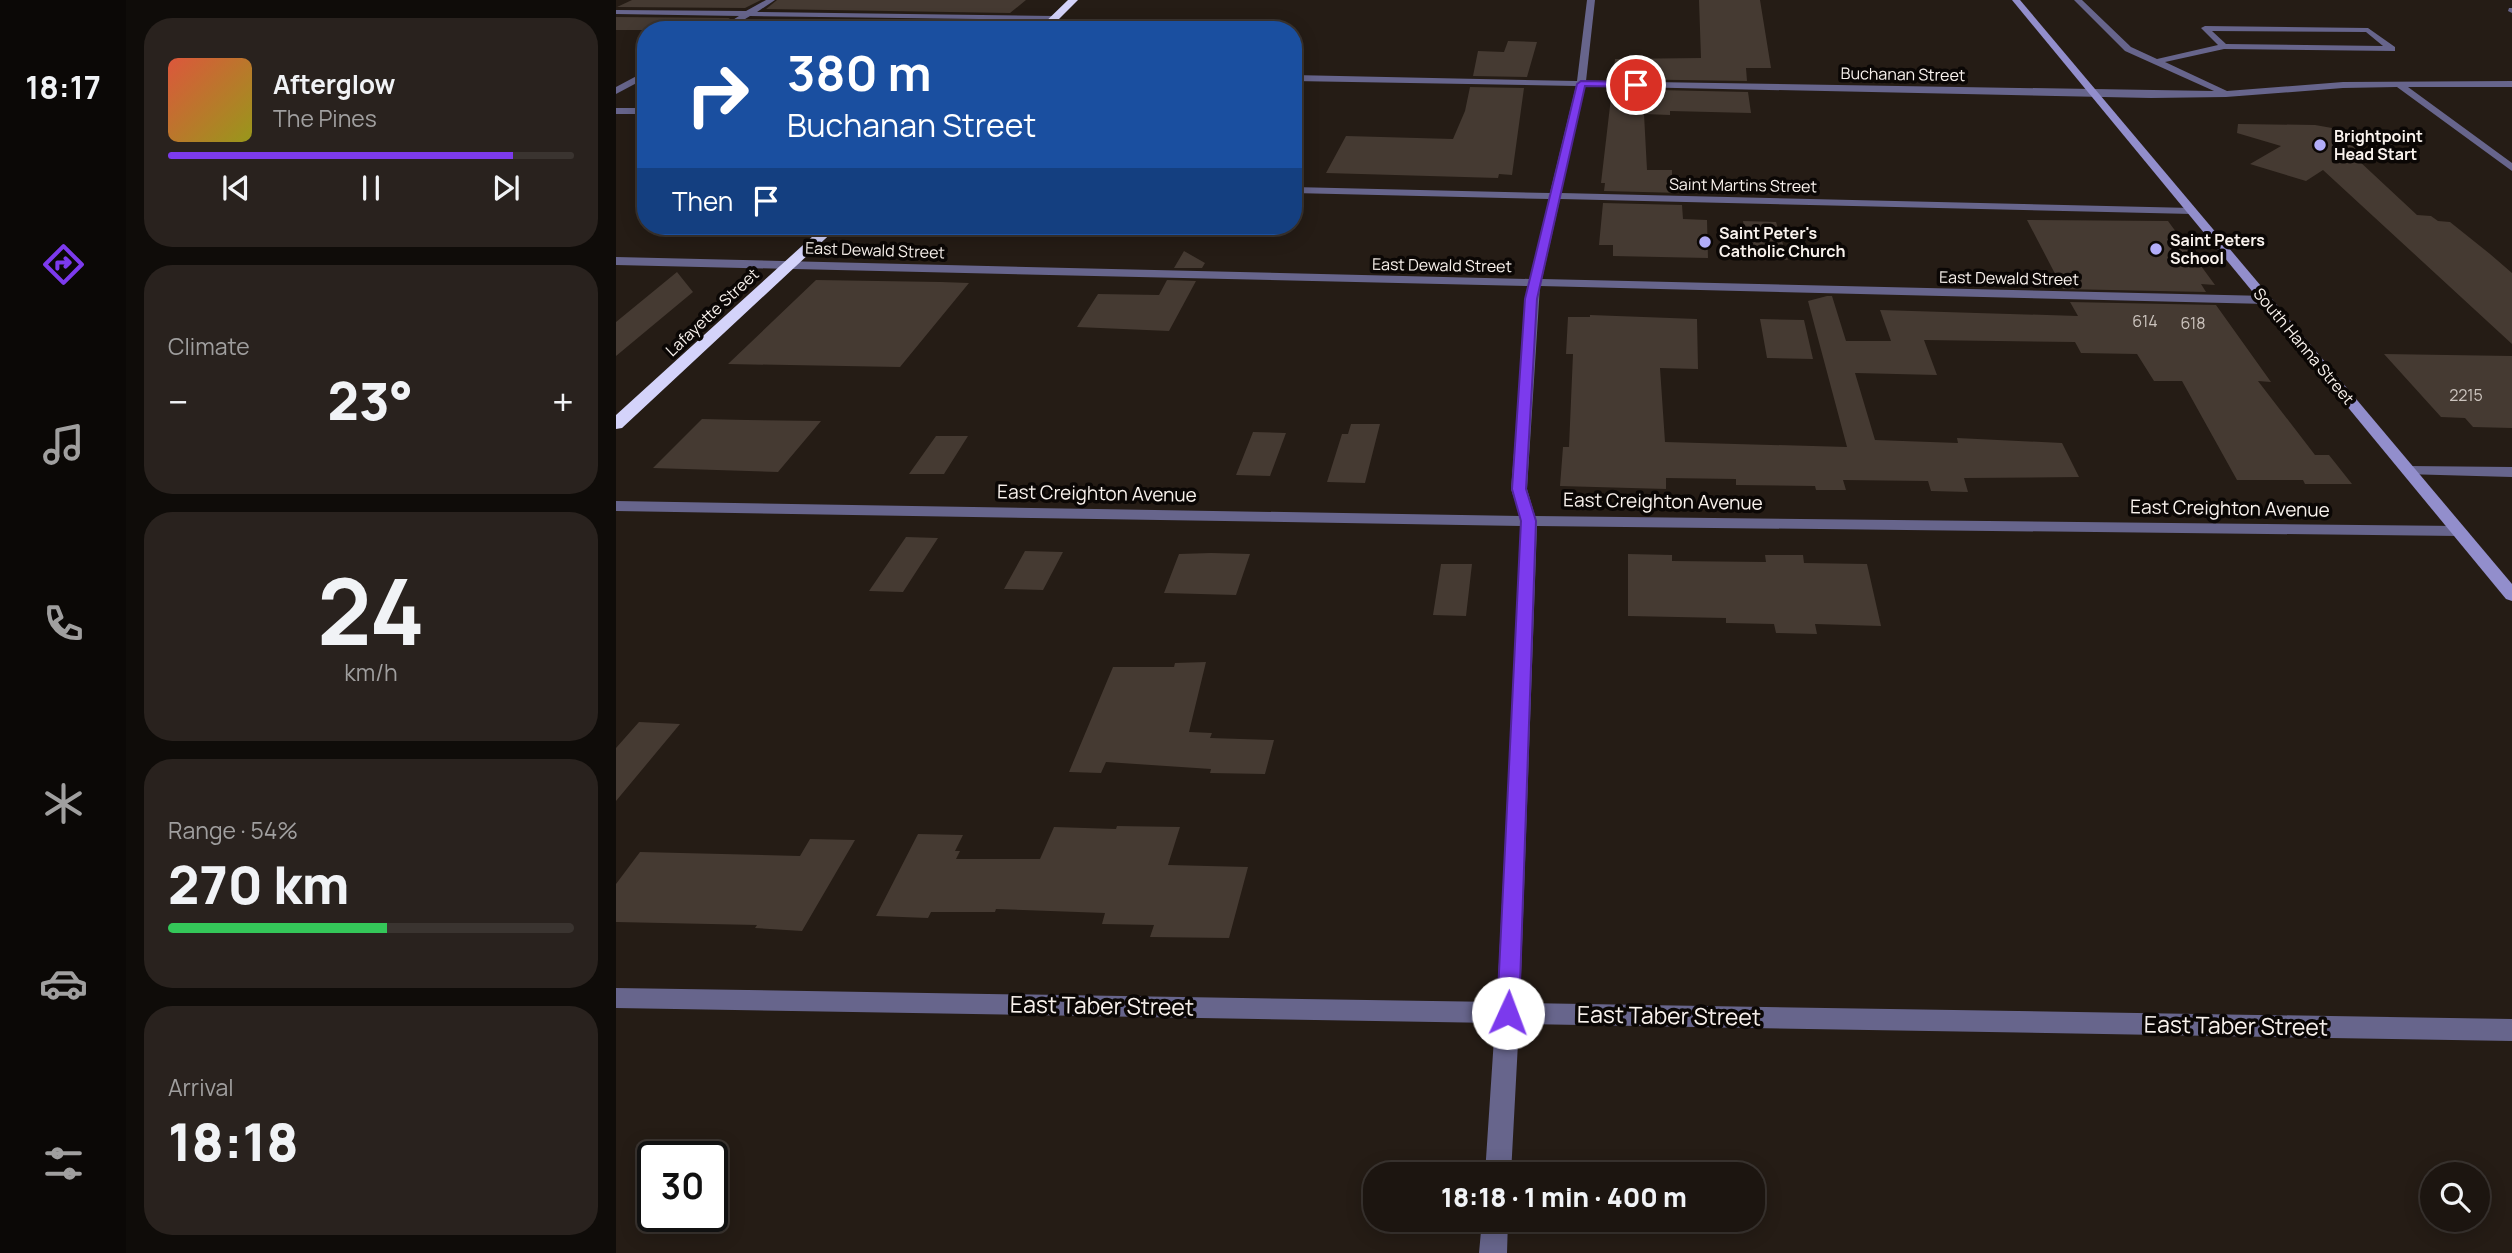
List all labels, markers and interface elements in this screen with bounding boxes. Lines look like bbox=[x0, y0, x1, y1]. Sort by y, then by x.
text: 380 m bbox=[787, 39, 932, 106]
icon: right bbox=[672, 49, 763, 140]
pin bbox=[1606, 55, 1666, 115]
street label: Buchanan Street bbox=[1840, 62, 1966, 86]
text: 18:17 bbox=[25, 65, 101, 109]
text: Afterglow bbox=[273, 66, 395, 102]
icon: arrive bbox=[1617, 66, 1655, 104]
text: The Pines bbox=[273, 102, 377, 134]
text: Buchanan Street bbox=[787, 103, 1036, 147]
place label: Brightpoint Head Start bbox=[2334, 125, 2423, 165]
marker: Brightpoint Head Start bbox=[2312, 137, 2328, 153]
icon: previous bbox=[217, 169, 255, 207]
icon: pause bbox=[352, 169, 390, 207]
icon: next bbox=[487, 169, 525, 207]
street label: Saint Martins Street bbox=[1669, 173, 1817, 197]
icon: arrive bbox=[747, 182, 785, 220]
text: Then bbox=[672, 183, 733, 219]
place label: Saint Peter's Catholic Church bbox=[1719, 222, 1846, 262]
place label: Saint Peters School bbox=[2170, 229, 2265, 269]
marker: Saint Peter's Catholic Church bbox=[1697, 234, 1713, 250]
street label: East Dewald Street bbox=[805, 237, 945, 263]
icon: directions bbox=[39, 240, 88, 289]
marker: Saint Peters School bbox=[2148, 241, 2164, 257]
street label: East Dewald Street bbox=[1372, 253, 1512, 277]
street label: Lafayette Street bbox=[661, 263, 763, 361]
street label: East Dewald Street bbox=[1939, 266, 2079, 290]
street label: South Hanna Street bbox=[2249, 283, 2359, 409]
house number: 614 bbox=[2132, 310, 2158, 332]
house number: 618 bbox=[2180, 312, 2206, 334]
text: Climate bbox=[168, 330, 250, 362]
text: 23° bbox=[328, 365, 413, 436]
text: − bbox=[168, 375, 189, 427]
text: + bbox=[552, 375, 574, 427]
house number: 2215 bbox=[2449, 384, 2483, 406]
icon: music bbox=[39, 420, 88, 469]
street label: East Creighton Avenue bbox=[997, 478, 1197, 508]
street label: East Creighton Avenue bbox=[1563, 486, 1763, 516]
street label: East Creighton Avenue bbox=[2130, 493, 2330, 523]
text: 24 bbox=[317, 548, 425, 672]
icon: phone bbox=[39, 599, 88, 648]
text: km/h bbox=[344, 656, 398, 688]
icon: climate bbox=[39, 779, 88, 828]
text: Range · 54% bbox=[168, 814, 298, 846]
text: 270 km bbox=[168, 849, 349, 920]
icon: car bbox=[39, 959, 88, 1008]
position arrow bbox=[1471, 976, 1545, 1050]
street label: East Taber Street bbox=[1010, 987, 1194, 1023]
street label: East Taber Street bbox=[1577, 997, 1761, 1033]
street label: East Taber Street bbox=[2144, 1007, 2328, 1043]
text: Arrival bbox=[168, 1071, 234, 1103]
text: 18:18 bbox=[168, 1106, 299, 1177]
icon: filters bbox=[39, 1139, 88, 1188]
speed limit sign: 30 bbox=[637, 1141, 728, 1232]
map controls bbox=[2420, 1162, 2490, 1232]
button: search bbox=[2420, 1162, 2490, 1232]
text: 18:18 · 1 min · 400 m bbox=[1441, 1179, 1687, 1215]

